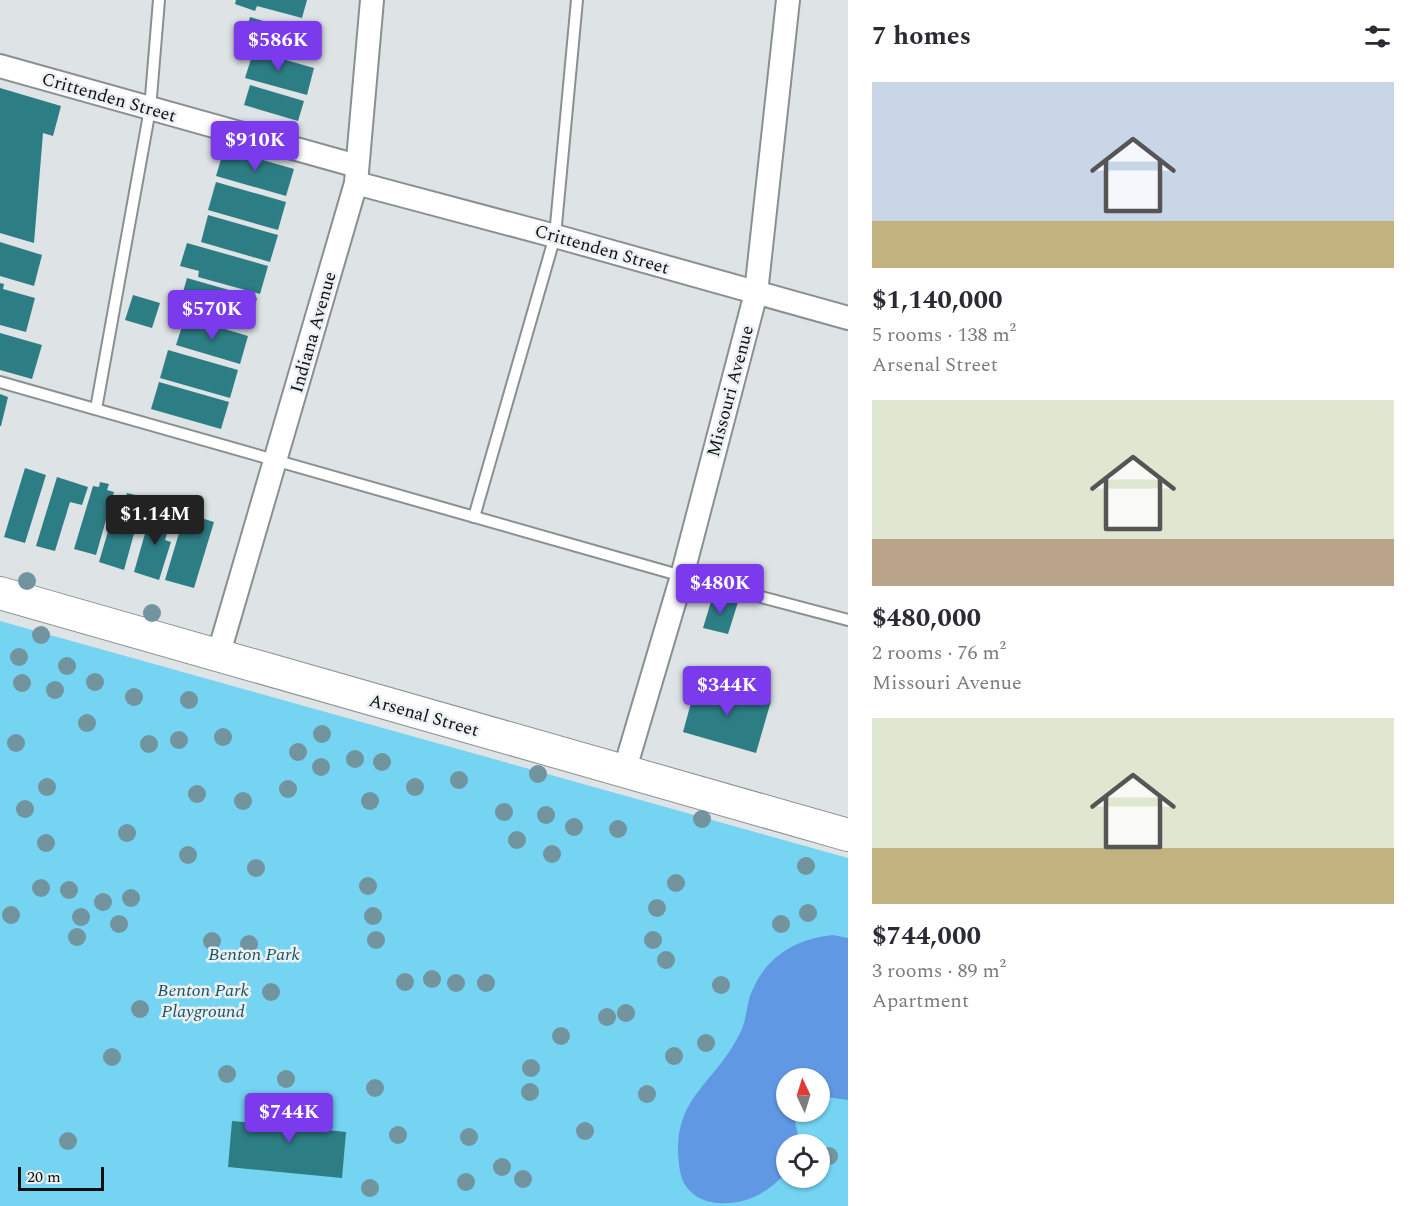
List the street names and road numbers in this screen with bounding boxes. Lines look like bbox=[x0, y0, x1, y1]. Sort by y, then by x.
street label: Crittenden Street bbox=[38, 65, 179, 130]
street label: Crittenden Street bbox=[531, 217, 672, 282]
street label: Indiana Avenue bbox=[283, 268, 344, 396]
street label: Missouri Avenue bbox=[700, 323, 761, 460]
street label: Arsenal Street bbox=[366, 687, 482, 744]

